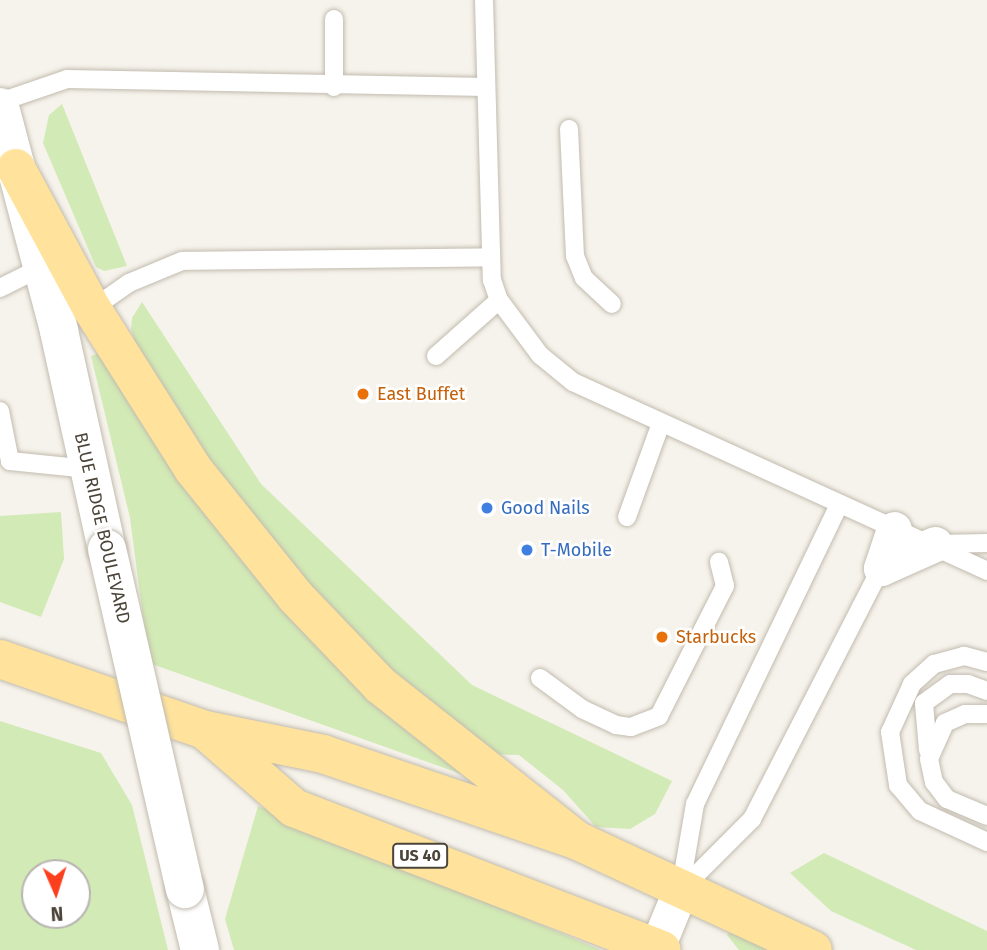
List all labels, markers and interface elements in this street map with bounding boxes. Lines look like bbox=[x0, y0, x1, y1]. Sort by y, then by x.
place label: East Buffet bbox=[377, 383, 465, 405]
marker: East Buffet bbox=[355, 386, 371, 402]
street label: BLUE RIDGE BOULEVARD bbox=[69, 430, 135, 626]
place label: Good Nails bbox=[501, 497, 590, 519]
marker: Good Nails bbox=[479, 500, 495, 516]
place label: T-Mobile bbox=[541, 539, 612, 561]
marker: T-Mobile bbox=[519, 542, 535, 558]
place label: Starbucks bbox=[676, 626, 756, 648]
marker: Starbucks bbox=[654, 629, 670, 645]
road number: US 40 bbox=[392, 844, 448, 869]
north arrow bbox=[21, 859, 91, 929]
text: N bbox=[50, 902, 64, 925]

